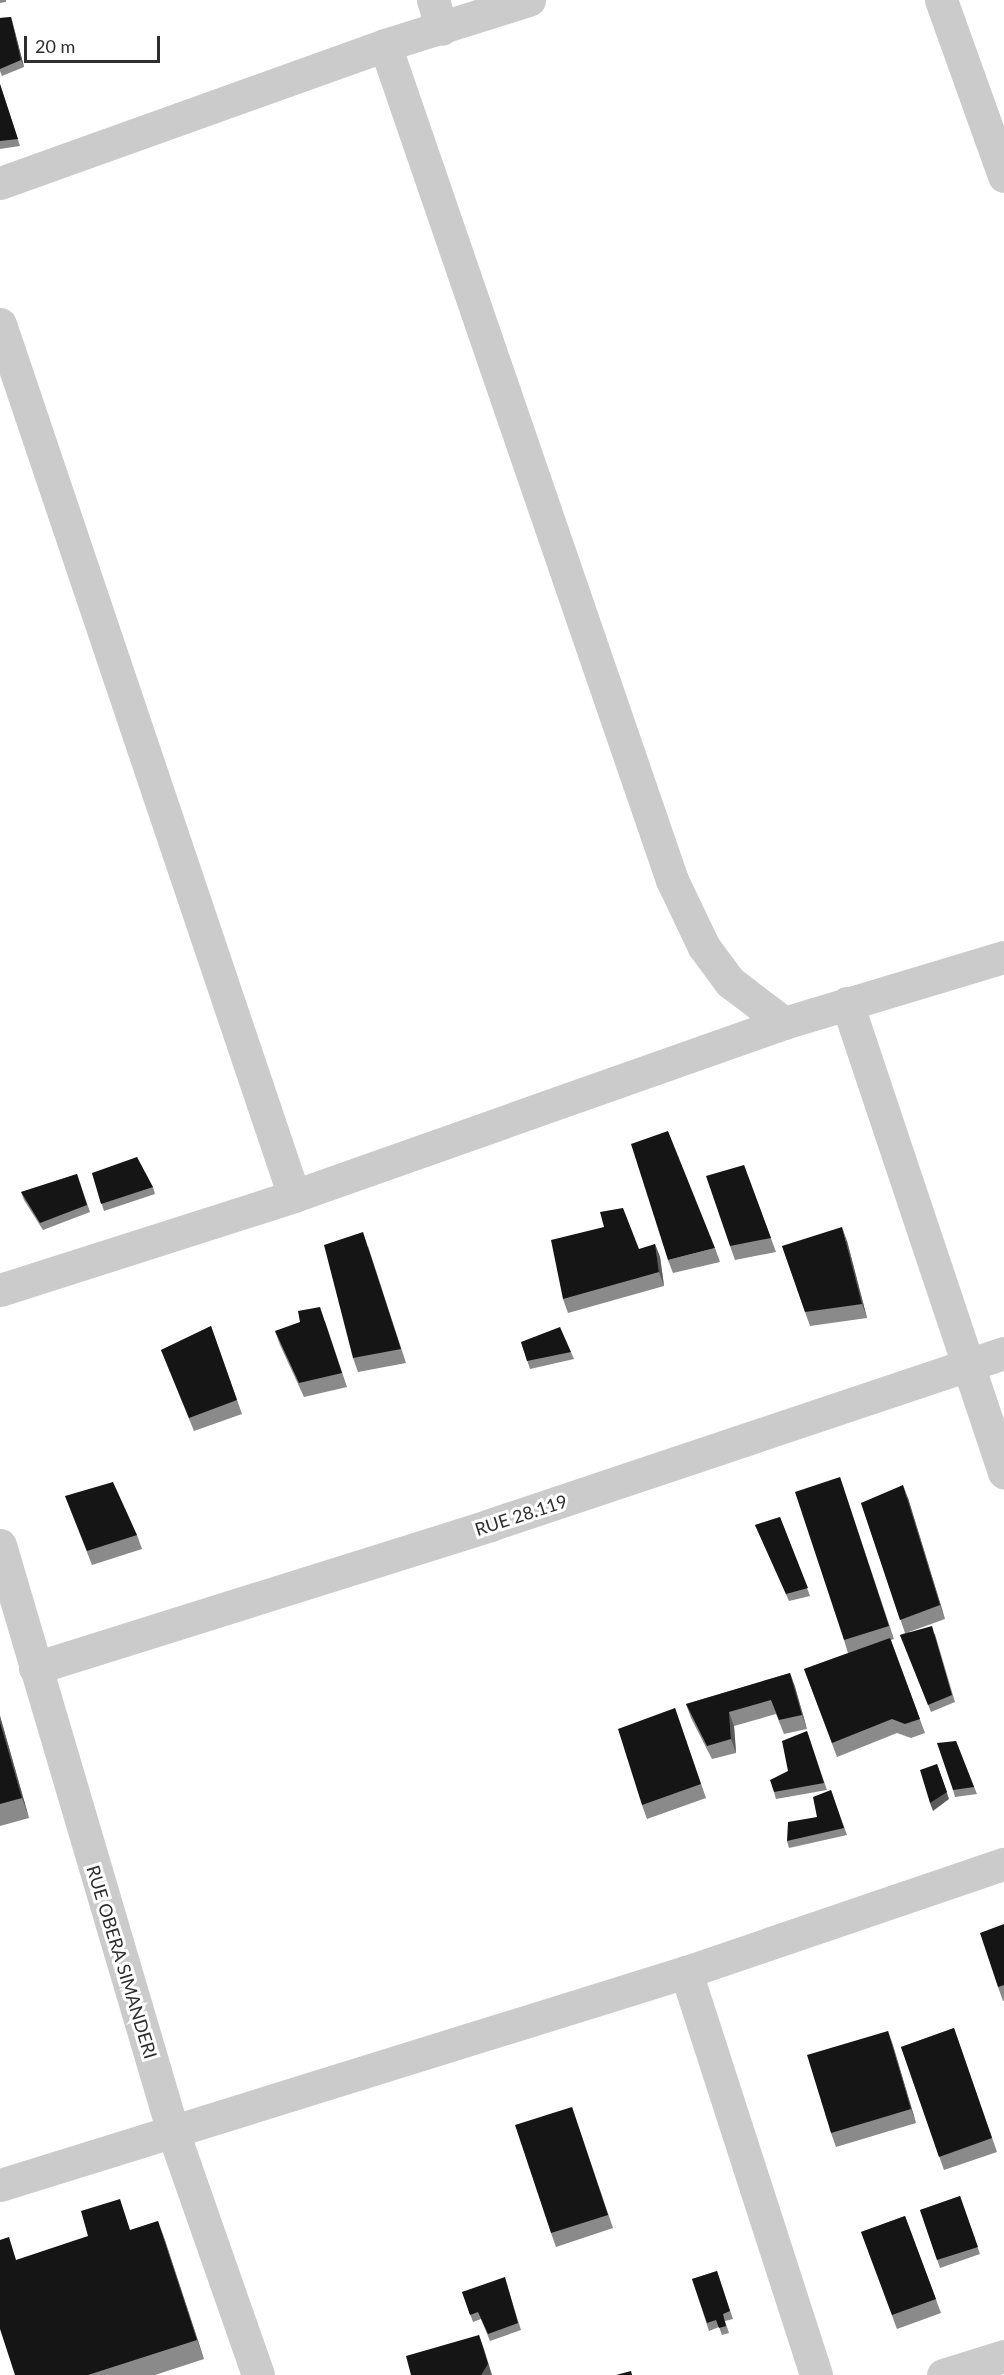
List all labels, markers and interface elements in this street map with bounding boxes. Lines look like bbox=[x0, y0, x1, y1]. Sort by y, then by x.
scale bar bbox=[27, 24, 164, 62]
text: 20 m bbox=[35, 35, 75, 57]
street label: RUE 28.119 bbox=[472, 1490, 570, 1540]
street label: RUE OBERA SIMANDERI bbox=[82, 1862, 162, 2062]

